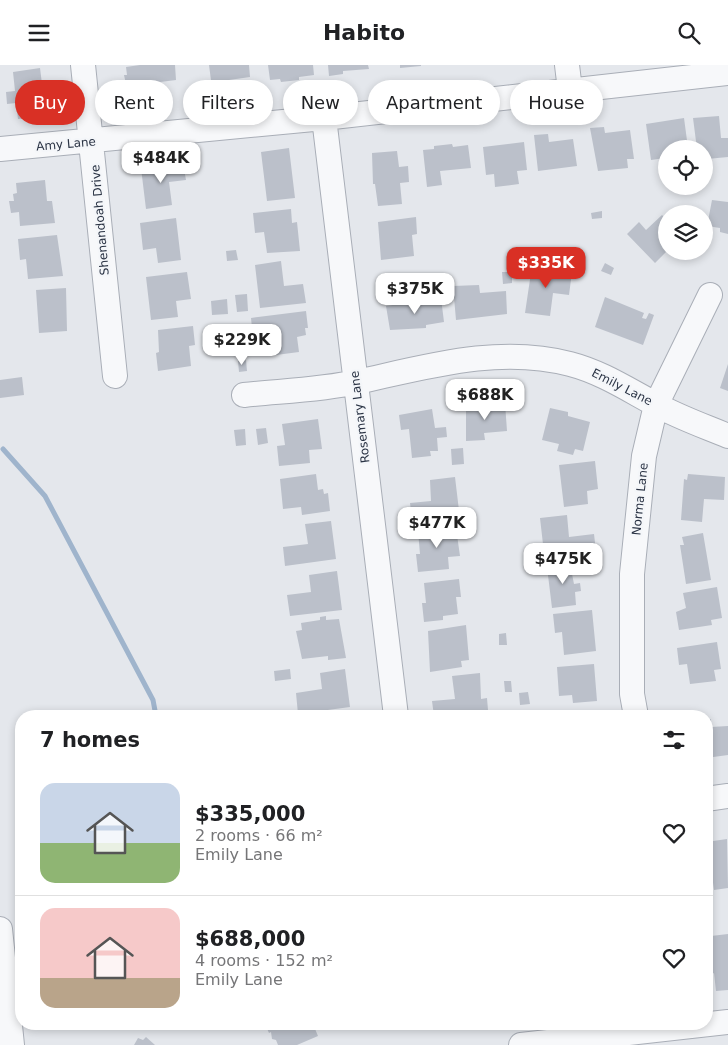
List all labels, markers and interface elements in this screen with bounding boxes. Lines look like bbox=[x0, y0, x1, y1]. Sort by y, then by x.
icon: menu bbox=[25, 19, 53, 47]
icon: search bbox=[675, 19, 703, 47]
text: Habito bbox=[323, 20, 405, 45]
chip: Buy bbox=[15, 80, 85, 125]
chip: Rent bbox=[95, 80, 173, 125]
chip: Filters bbox=[183, 80, 273, 125]
chip: New bbox=[283, 80, 358, 125]
chip: Apartment bbox=[368, 80, 500, 125]
chip: House bbox=[510, 80, 603, 125]
street label: Amy Lane bbox=[36, 134, 96, 154]
map controls bbox=[658, 140, 713, 260]
button: locate bbox=[658, 140, 713, 195]
pin: $484K bbox=[126, 141, 196, 184]
text: $484K bbox=[133, 148, 189, 167]
street label: Shenandoah Drive bbox=[88, 164, 112, 276]
button: layers bbox=[658, 205, 713, 260]
pin: $335K bbox=[511, 247, 581, 289]
text: $335K bbox=[518, 253, 574, 272]
pin: $375K bbox=[380, 273, 450, 315]
text: $375K bbox=[387, 279, 443, 298]
pin: $229K bbox=[207, 323, 277, 366]
text: $229K bbox=[214, 330, 270, 349]
street label: Emily Lane bbox=[589, 366, 655, 408]
street label: Rosemary Lane bbox=[347, 370, 373, 464]
pin: $688K bbox=[450, 379, 520, 421]
text: $688K bbox=[457, 385, 513, 404]
street label: Norma Lane bbox=[629, 462, 651, 536]
pin: $477K bbox=[402, 507, 472, 549]
text: $477K bbox=[409, 513, 465, 532]
pin: $475K bbox=[528, 543, 598, 585]
text: $475K bbox=[535, 549, 591, 568]
icon: filters bbox=[660, 726, 688, 754]
text: 7 homes bbox=[40, 728, 140, 752]
text: $335,000 bbox=[195, 802, 305, 826]
icon: home bbox=[80, 803, 140, 863]
icon: heart bbox=[660, 819, 688, 847]
text: 2 rooms · 66 m² bbox=[195, 826, 323, 845]
text: Emily Lane bbox=[195, 845, 283, 864]
text: $688,000 bbox=[195, 927, 305, 951]
icon: home bbox=[80, 928, 140, 988]
icon: heart bbox=[660, 944, 688, 972]
text: 4 rooms · 152 m² bbox=[195, 951, 333, 970]
text: Emily Lane bbox=[195, 970, 283, 989]

